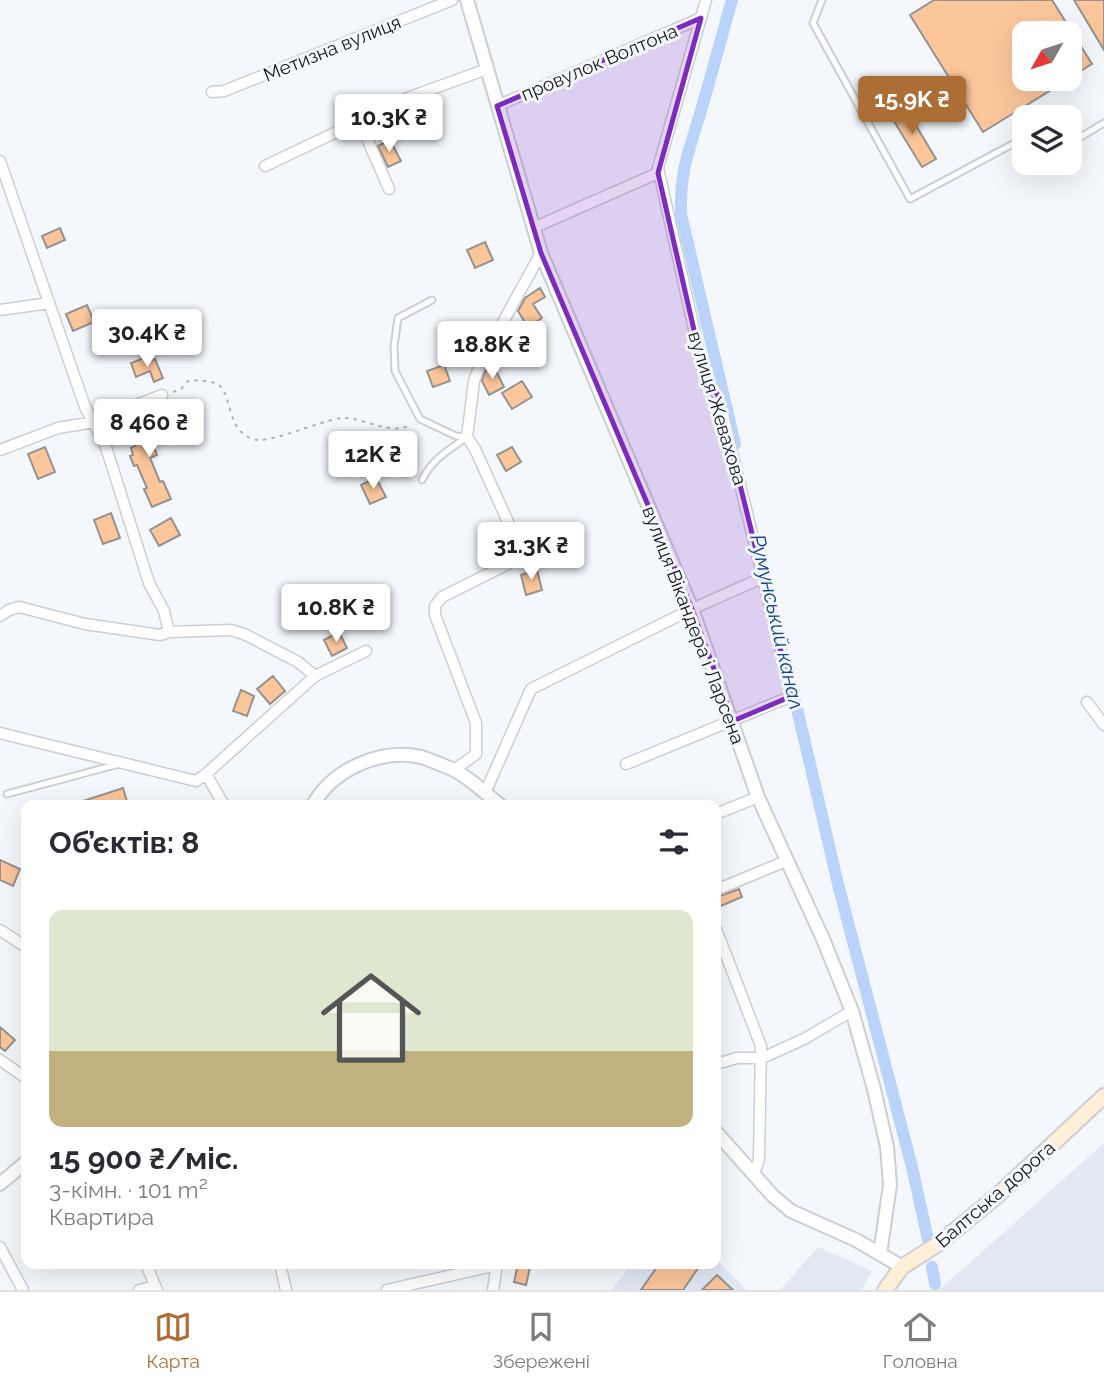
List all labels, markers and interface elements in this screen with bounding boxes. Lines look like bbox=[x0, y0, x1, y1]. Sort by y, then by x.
street label: Метизна вулиця bbox=[260, 10, 404, 86]
street label: провулок Волтона bbox=[518, 19, 680, 105]
north arrow bbox=[1012, 21, 1082, 91]
map controls bbox=[1012, 21, 1082, 175]
pin: 15.9K ₴ bbox=[847, 76, 977, 136]
text: 15.9K ₴ bbox=[874, 85, 950, 112]
pin: 10.3K ₴ bbox=[324, 94, 454, 154]
text: 10.3K ₴ bbox=[351, 103, 427, 130]
button: layers bbox=[1012, 105, 1082, 175]
pin: 30.4K ₴ bbox=[82, 310, 212, 369]
text: 30.4K ₴ bbox=[108, 318, 186, 345]
pin: 18.8K ₴ bbox=[427, 322, 557, 381]
street label: вулиця Жевахова bbox=[684, 329, 752, 487]
text: 18.8K ₴ bbox=[453, 330, 531, 357]
pin: 8 460 ₴ bbox=[84, 400, 214, 459]
text: 8 460 ₴ bbox=[110, 408, 188, 435]
pin: 12K ₴ bbox=[324, 432, 422, 491]
text: 12K ₴ bbox=[344, 440, 402, 467]
street label: вулиця Вікандера і Ларсена bbox=[638, 503, 750, 747]
pin: 31.3K ₴ bbox=[466, 522, 596, 582]
text: 31.3K ₴ bbox=[493, 531, 569, 558]
water label: Румунський канал bbox=[745, 532, 810, 712]
pin: 10.8K ₴ bbox=[271, 584, 401, 644]
text: 10.8K ₴ bbox=[297, 593, 375, 620]
icon: filters bbox=[655, 823, 693, 861]
text: Об’єктів: 8 bbox=[49, 825, 199, 860]
icon: home bbox=[308, 955, 434, 1081]
street label: Балтська дорога bbox=[931, 1136, 1059, 1252]
text: 15 900 ₴/міс. bbox=[49, 1141, 239, 1176]
text: 3-кімн. · 101 m² bbox=[49, 1176, 208, 1203]
text: Квартира bbox=[49, 1203, 154, 1230]
tab: Карта bbox=[146, 1308, 200, 1372]
tab: Збережені bbox=[493, 1308, 590, 1372]
tab: Головна bbox=[883, 1308, 958, 1372]

